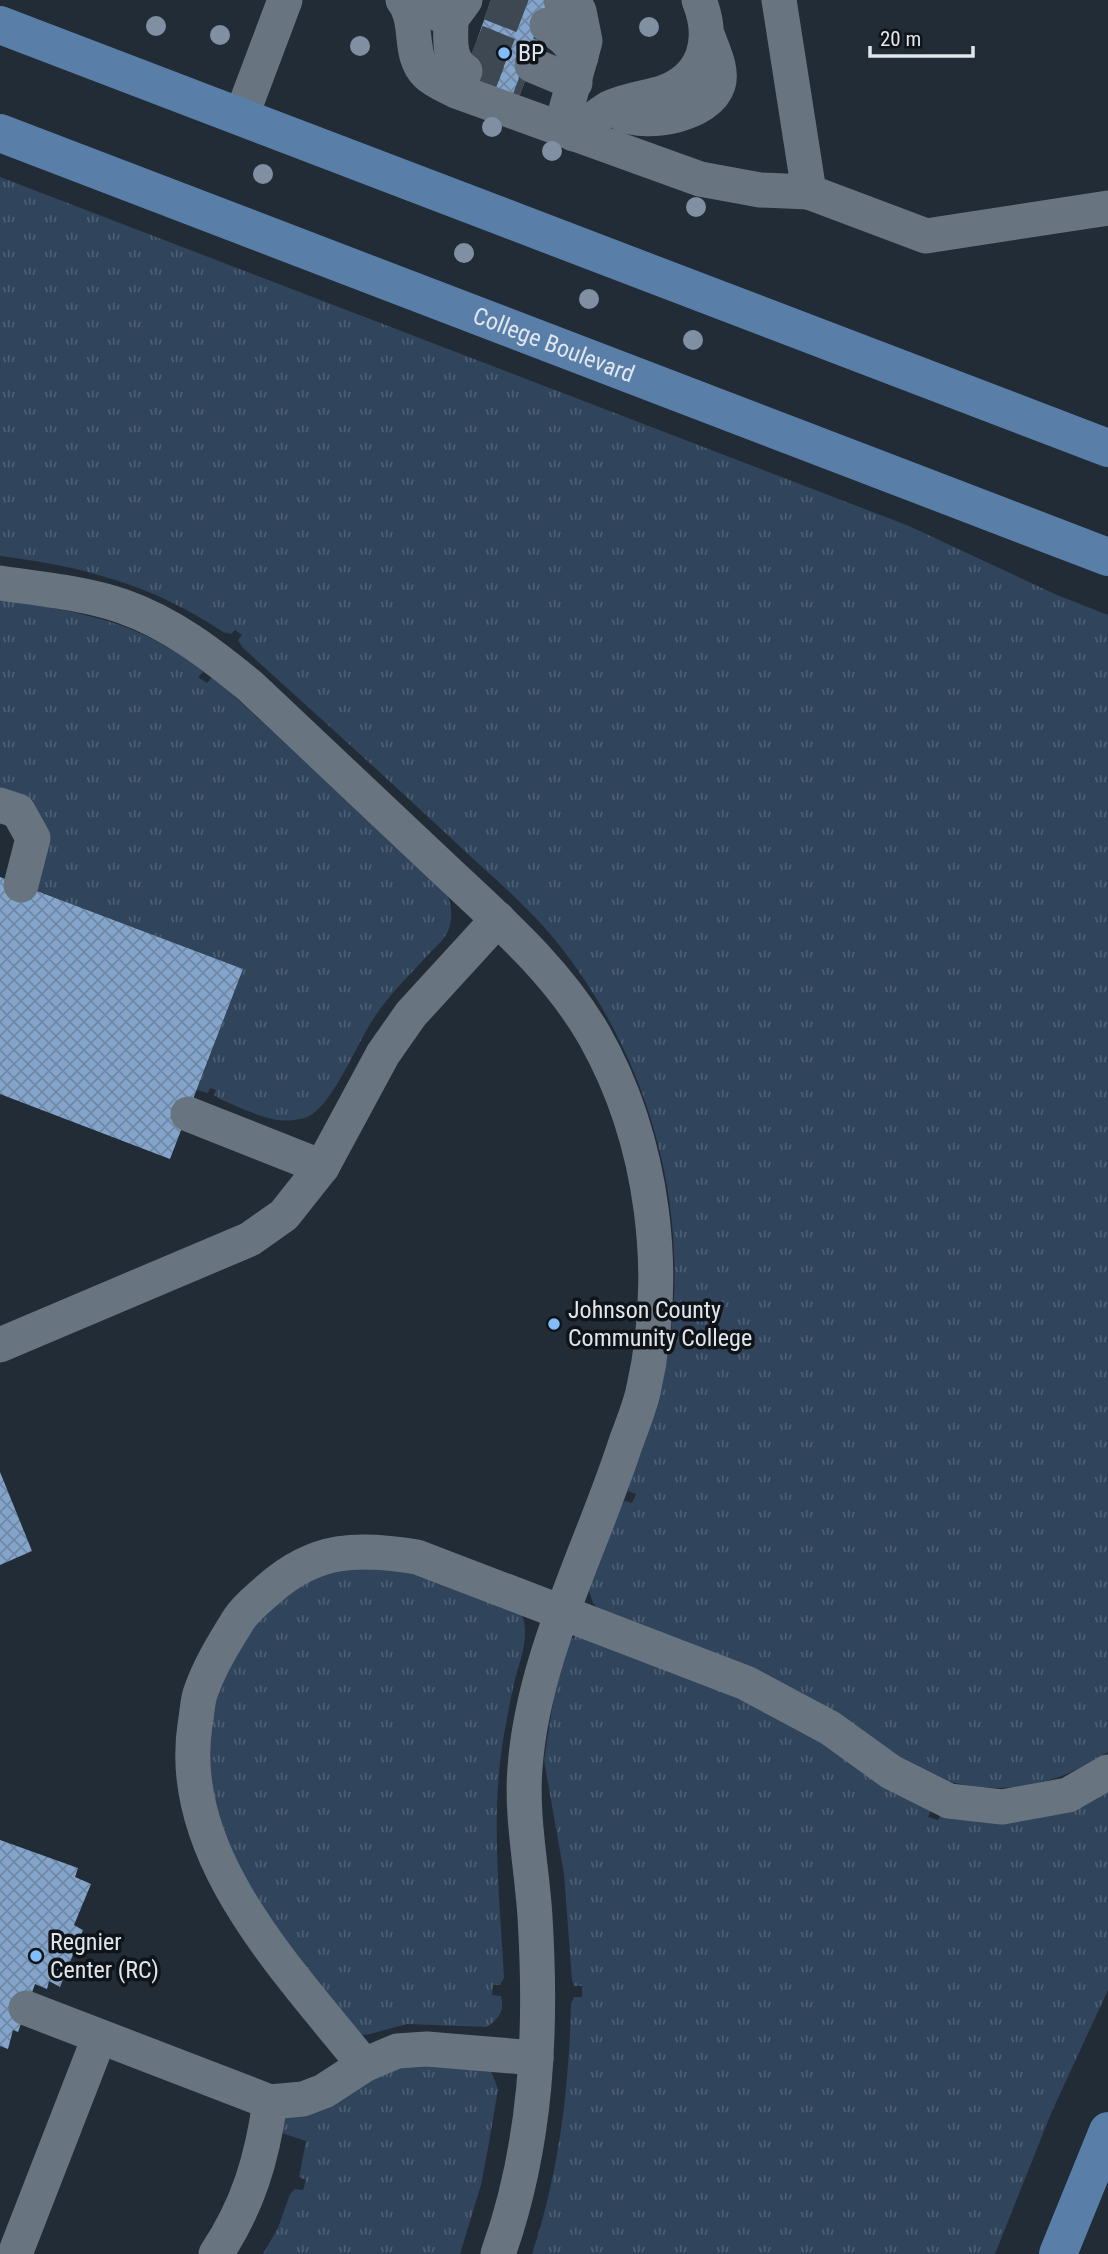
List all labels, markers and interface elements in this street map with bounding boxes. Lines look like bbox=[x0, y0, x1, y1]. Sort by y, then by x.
scale bar bbox=[870, 14, 973, 58]
text: 20 m bbox=[880, 27, 921, 51]
place label: BP bbox=[518, 39, 544, 67]
marker: BP bbox=[496, 45, 512, 61]
street label: College Boulevard bbox=[469, 301, 638, 388]
place label: Johnson County Community College bbox=[568, 1296, 752, 1352]
marker: Johnson County Community College bbox=[546, 1316, 562, 1332]
place label: Regnier Center (RC) bbox=[50, 1928, 159, 1984]
marker: Regnier Center (RC) bbox=[28, 1948, 44, 1964]

